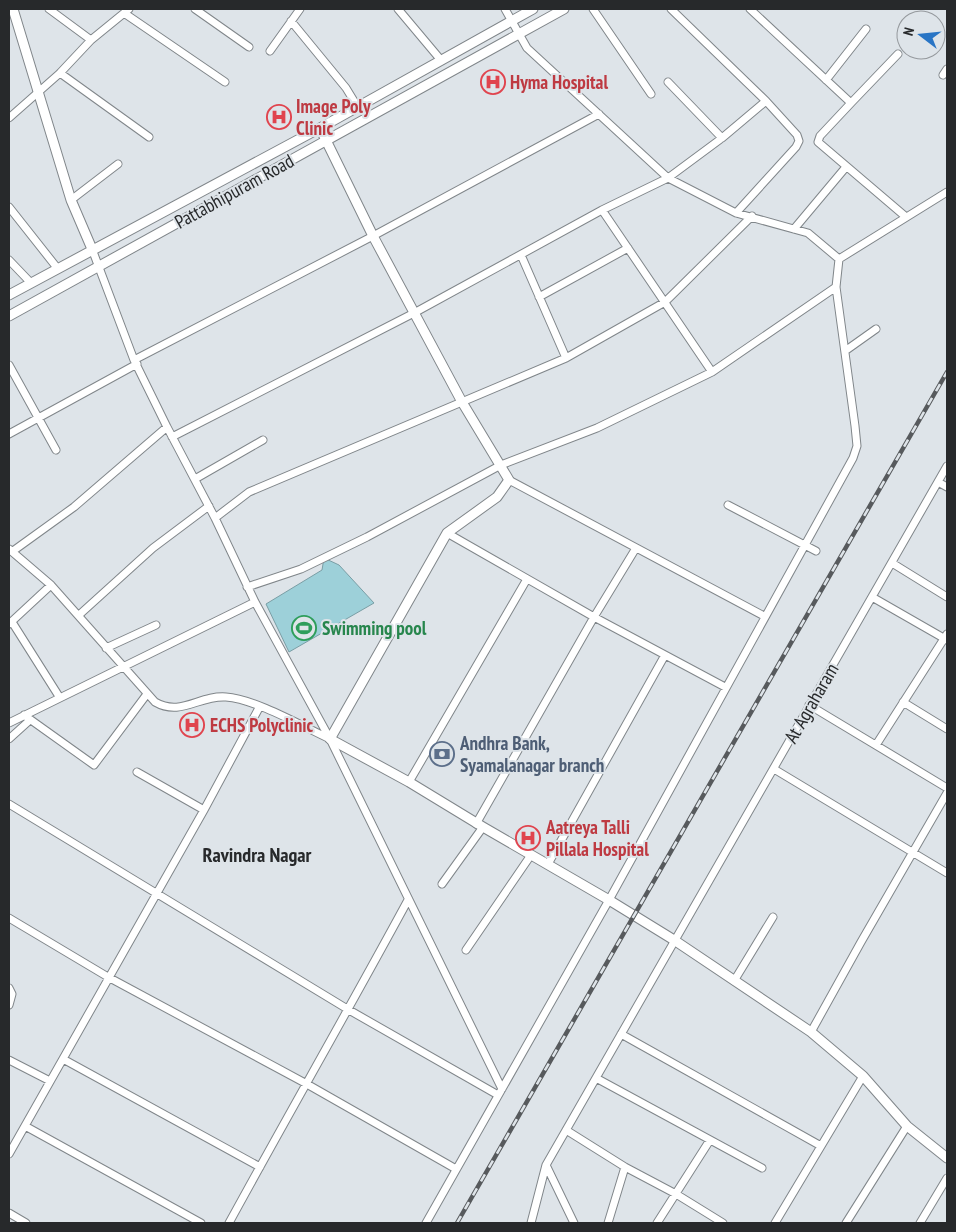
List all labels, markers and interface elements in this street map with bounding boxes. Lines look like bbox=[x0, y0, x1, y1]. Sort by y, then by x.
north arrow bbox=[896, 10, 946, 60]
text: N bbox=[899, 25, 918, 38]
hospital icon: Hyma Hospital bbox=[480, 69, 506, 95]
place label: Hyma Hospital bbox=[510, 70, 608, 94]
place label: Image Poly Clinic bbox=[296, 94, 371, 140]
hospital icon: Image Poly Clinic bbox=[266, 104, 292, 130]
street label: Pattabhipuram Road bbox=[170, 148, 298, 234]
sports icon: Swimming pool bbox=[291, 615, 317, 641]
place label: Swimming pool bbox=[322, 616, 427, 640]
street label: At Agraharam bbox=[779, 659, 843, 747]
hospital icon: ECHS Polyclinic bbox=[179, 712, 205, 738]
place label: ECHS Polyclinic bbox=[210, 713, 314, 737]
place label: Andhra Bank, Syamalanagar branch bbox=[459, 731, 604, 777]
bank icon: Andhra Bank, Syamalanagar branch bbox=[429, 741, 455, 767]
place label: Aatreya Talli Pillala Hospital bbox=[545, 815, 649, 861]
hospital icon: Aatreya Talli Pillala Hospital bbox=[515, 825, 541, 851]
district label: Ravindra Nagar bbox=[203, 842, 312, 868]

